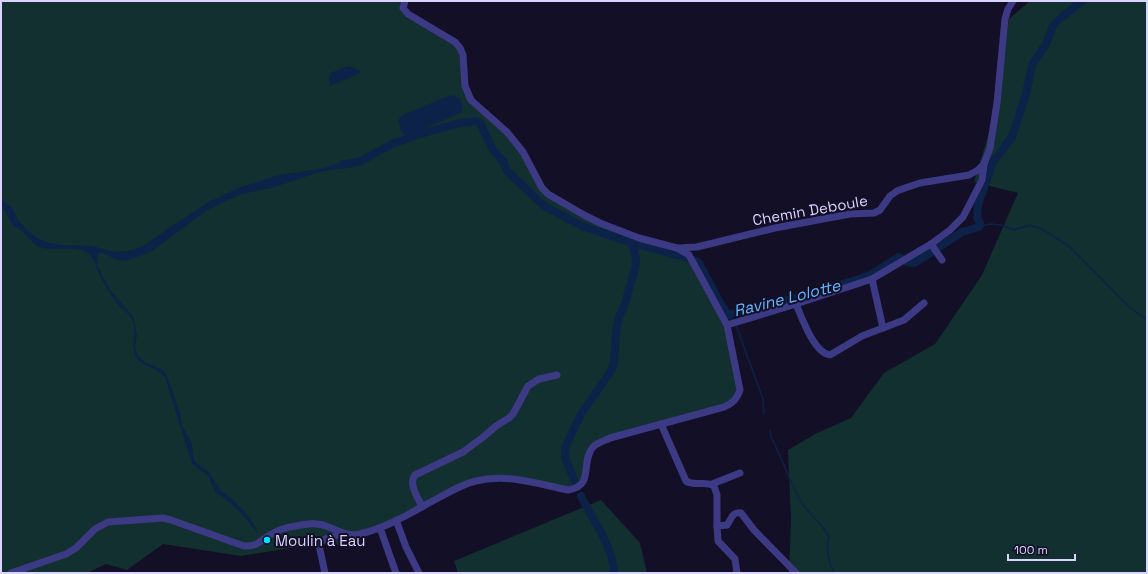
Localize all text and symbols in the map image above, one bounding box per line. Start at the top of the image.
street label: Chemin Deboule [751,190,869,229]
water label: Ravine Lolotte [731,274,843,321]
place label: Moulin à Eau [275,531,365,550]
marker: Moulin à Eau [262,535,272,545]
scale bar [1008,536,1075,562]
text: 100 m [1014,542,1048,558]

